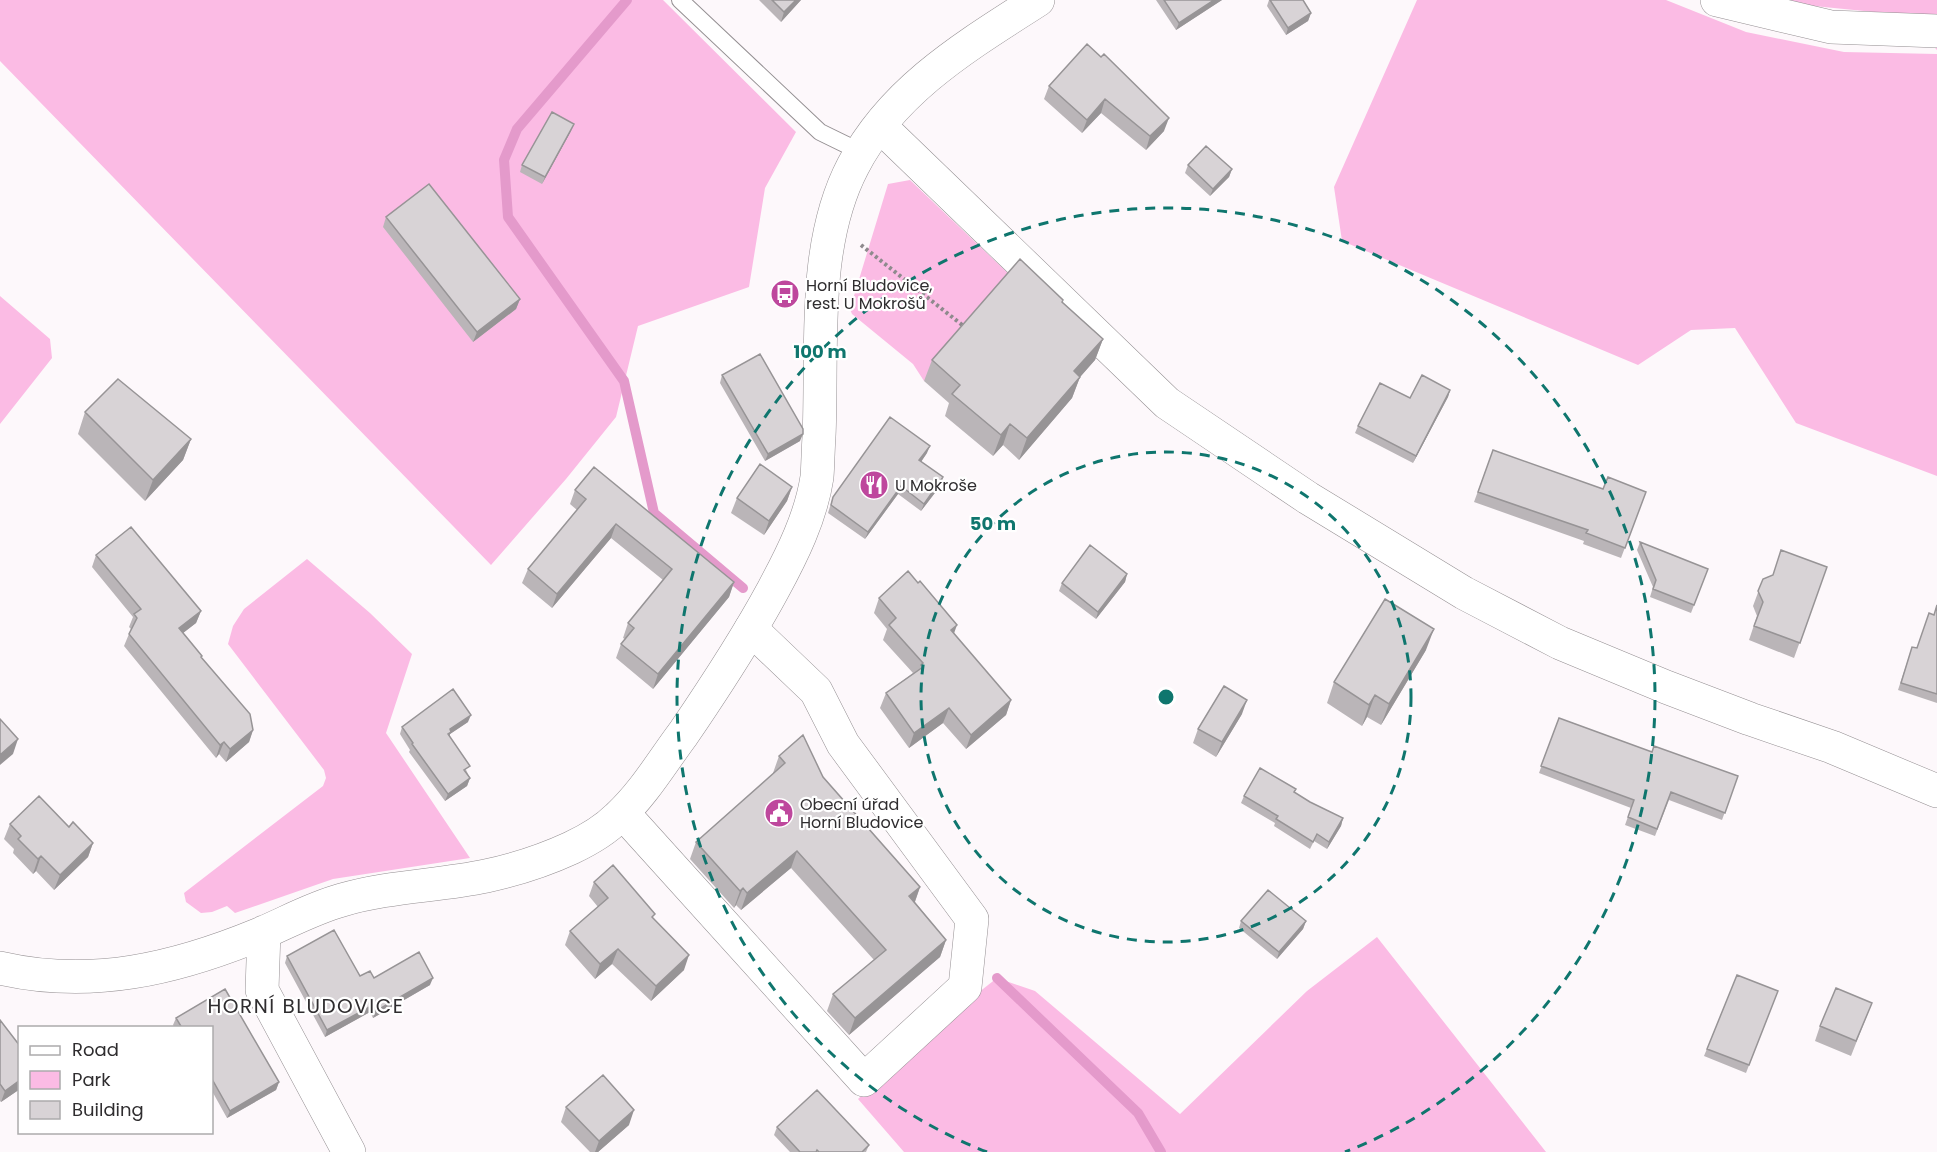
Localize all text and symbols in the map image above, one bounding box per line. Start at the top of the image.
place label: Horní Bludovice, rest. U Mokrošů [806,274,932,315]
bus stop icon: Horní Bludovice, rest. U Mokrošů [769,278,801,310]
text: 100 m [793,339,847,364]
restaurant icon: U Mokroše [858,469,890,501]
place label: U Mokroše [895,474,977,497]
text: 50 m [970,511,1016,536]
centre of rings [1156,687,1176,707]
place label: Obecní úřad Horní Bludovice [800,793,923,834]
public building icon: Obecní úřad Horní Bludovice [763,797,795,829]
district label: HORNÍ BLUDOVICE [208,992,404,1020]
legend [18,1026,213,1134]
text: Road [72,1037,119,1062]
text: Park [72,1067,111,1092]
text: Building [72,1097,144,1122]

